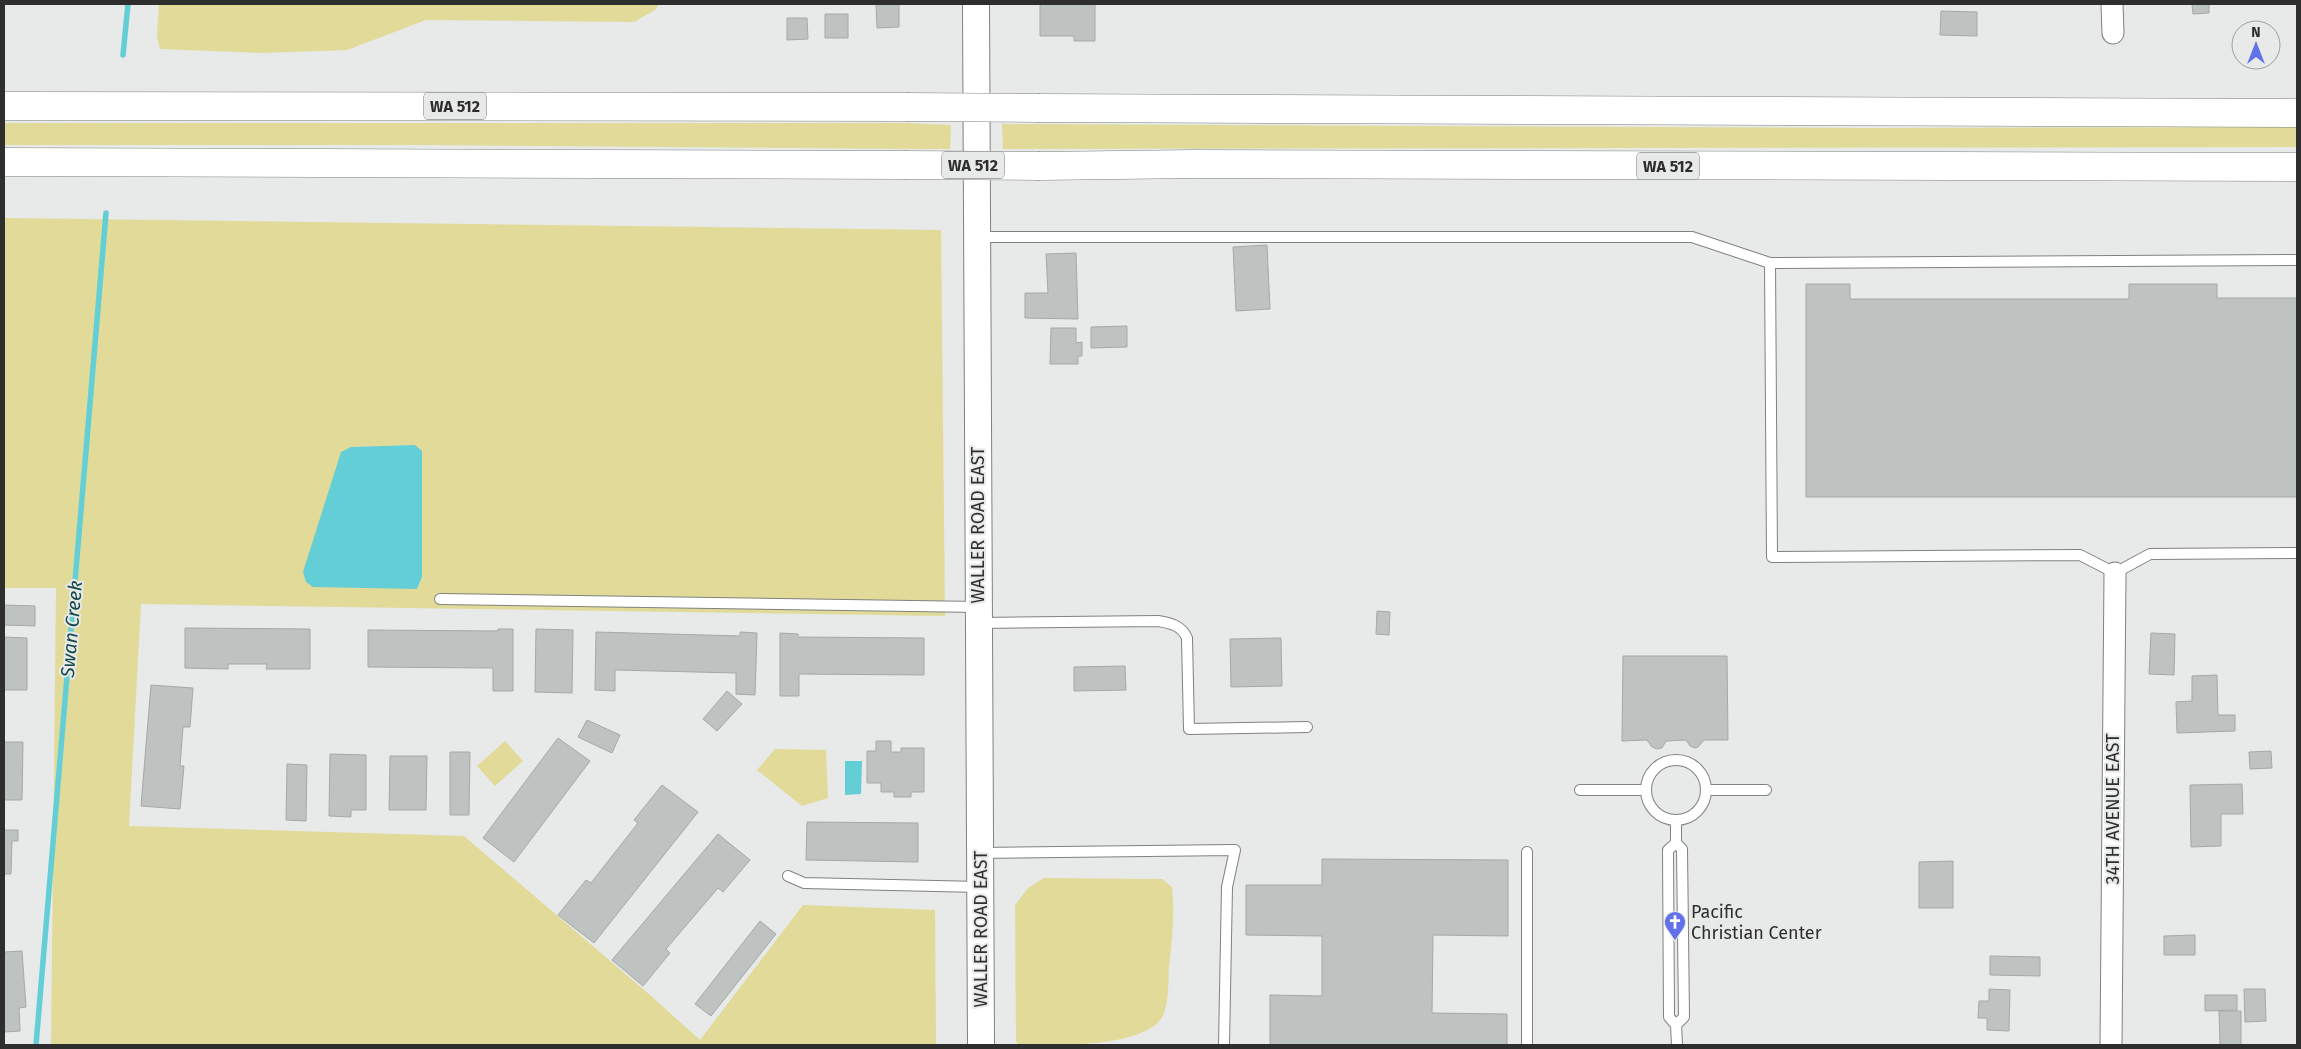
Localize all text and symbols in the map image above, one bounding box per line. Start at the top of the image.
north arrow [2231,20,2281,70]
text: N [2251,24,2261,41]
road number: WA 512 [424,92,486,120]
road number: WA 512 [942,152,1004,178]
road number: WA 512 [1637,153,1699,180]
street label: WALLER ROAD EAST [967,446,989,603]
water label: Swan Creek [56,580,87,680]
street label: 34TH AVENUE EAST [2102,733,2124,884]
street label: WALLER ROAD EAST [970,850,992,1007]
place label: Pacific Christian Center [1691,901,1822,944]
church icon: Pacific Christian Center [1663,910,1687,941]

